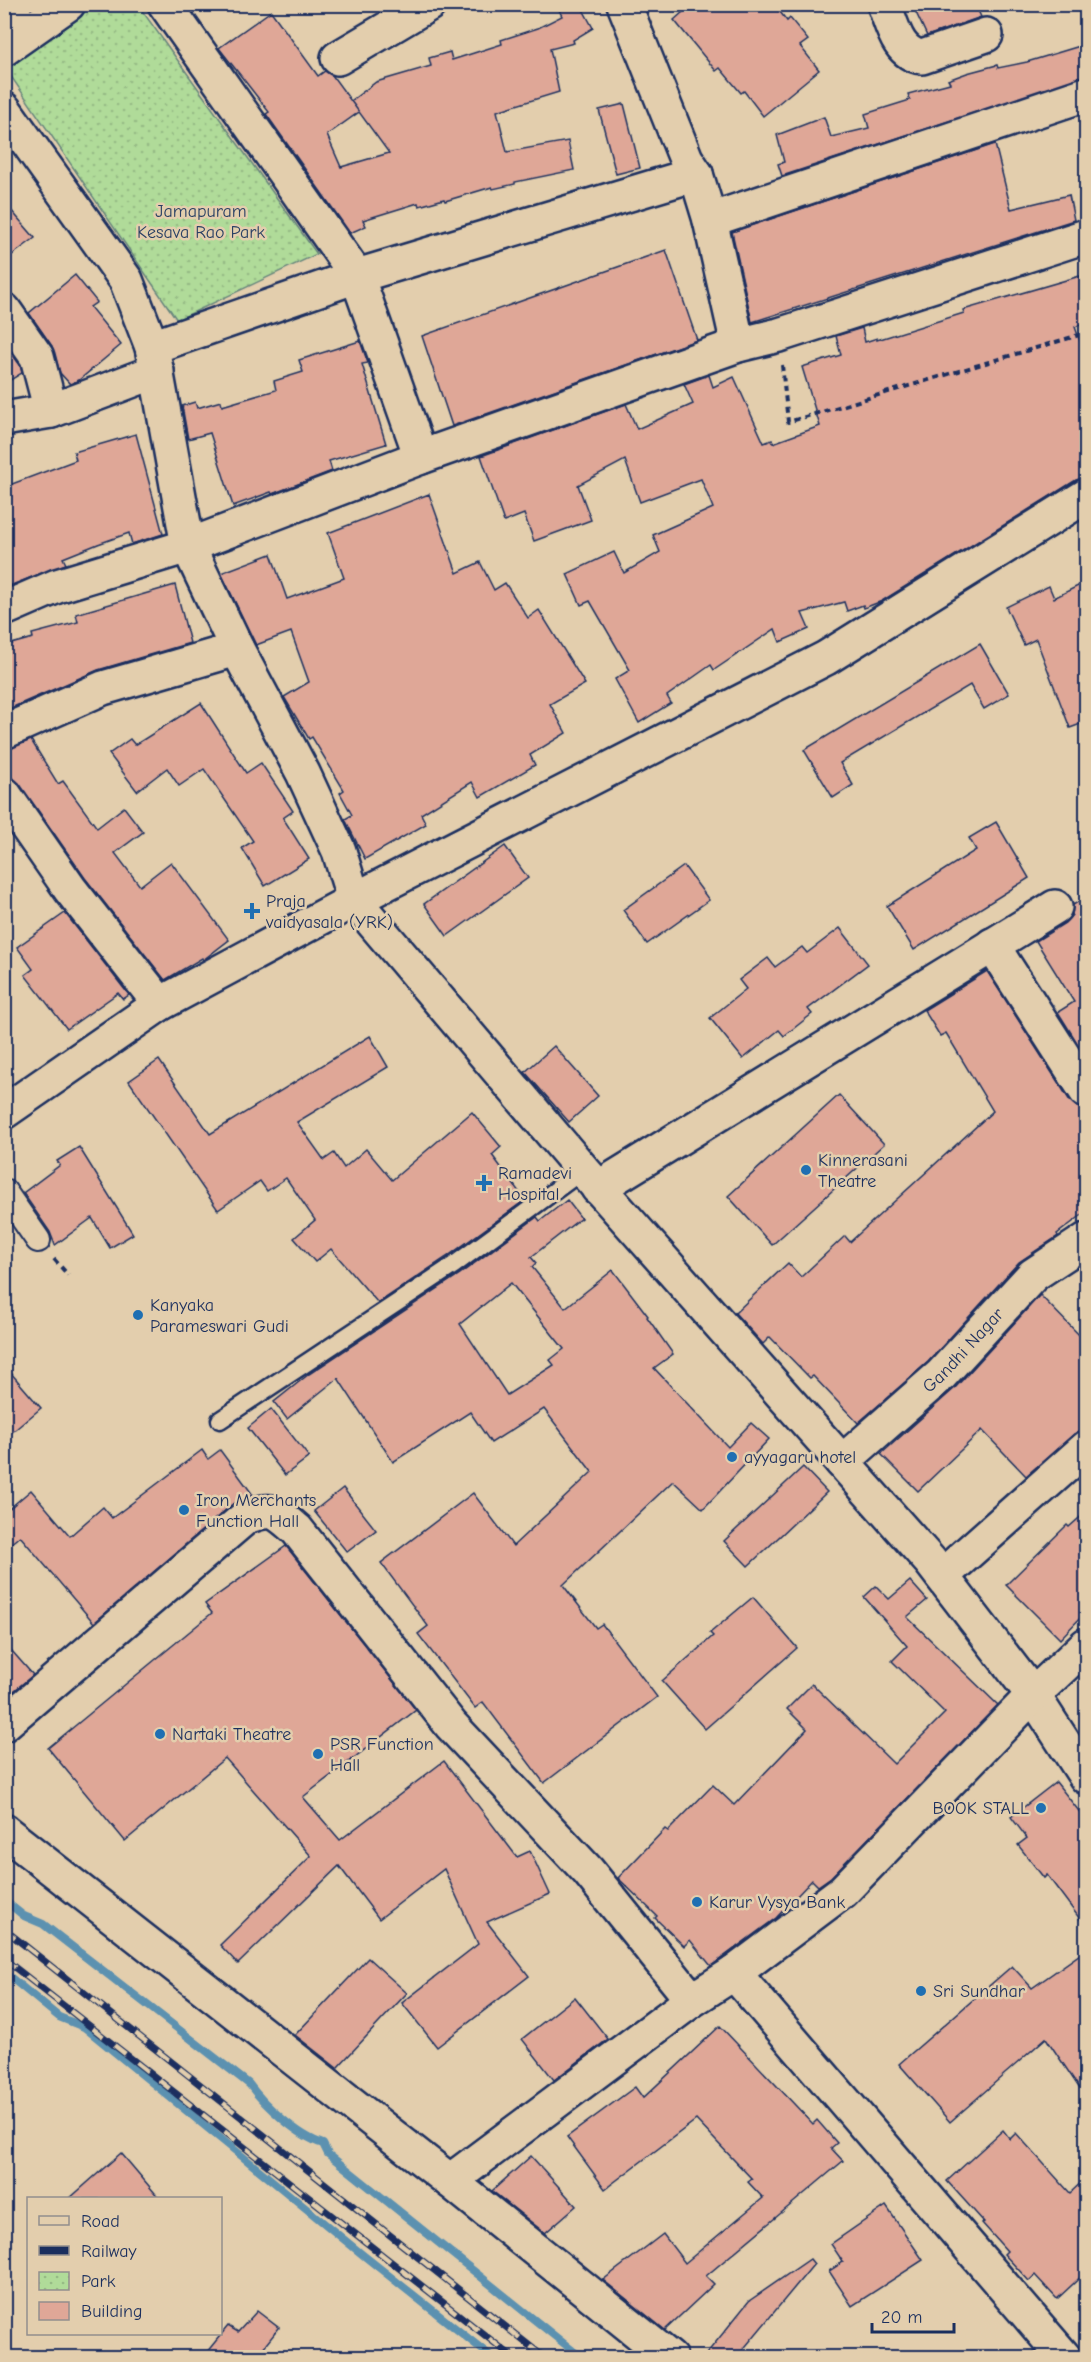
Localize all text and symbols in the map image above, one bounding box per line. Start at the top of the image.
park label: Jamapuram Kesava Rao Park [137,201,265,243]
place label: Praja vaidyasala (YRK) [265,891,393,933]
marker: Praja vaidyasala (YRK) [243,902,261,920]
place label: Kinnerasani Theatre [818,1150,908,1192]
place label: Ramadevi Hospital [498,1163,572,1205]
marker: Kinnerasani Theatre [799,1163,813,1177]
marker: Ramadevi Hospital [475,1174,493,1192]
place label: Kanyaka Parameswari Gudi [150,1295,289,1337]
street label: Gandhi Nagar [918,1303,1009,1397]
marker: Kanyaka Parameswari Gudi [131,1308,145,1322]
place label: ayyagaru hotel [744,1447,856,1468]
marker: ayyagaru hotel [725,1450,739,1464]
place label: Iron Merchants Function Hall [196,1490,316,1532]
marker: Iron Merchants Function Hall [177,1503,191,1517]
place label: Nartaki Theatre [172,1724,291,1745]
marker: Nartaki Theatre [153,1727,167,1741]
place label: PSR Function Hall [330,1734,434,1776]
marker: PSR Function Hall [311,1747,325,1761]
place label: BOOK STALL [932,1798,1029,1819]
marker: BOOK STALL [1034,1801,1048,1815]
place label: Karur Vysya Bank [709,1892,846,1913]
marker: Karur Vysya Bank [690,1895,704,1909]
place label: Sri Sundhar [933,1981,1026,2002]
marker: Sri Sundhar [914,1984,928,1998]
legend [27,2197,222,2335]
text: Road [81,2211,120,2232]
text: Railway [81,2241,138,2262]
text: Park [81,2271,116,2292]
scale bar [872,2296,954,2334]
text: Building [81,2301,143,2322]
text: 20 m [881,2307,922,2328]

